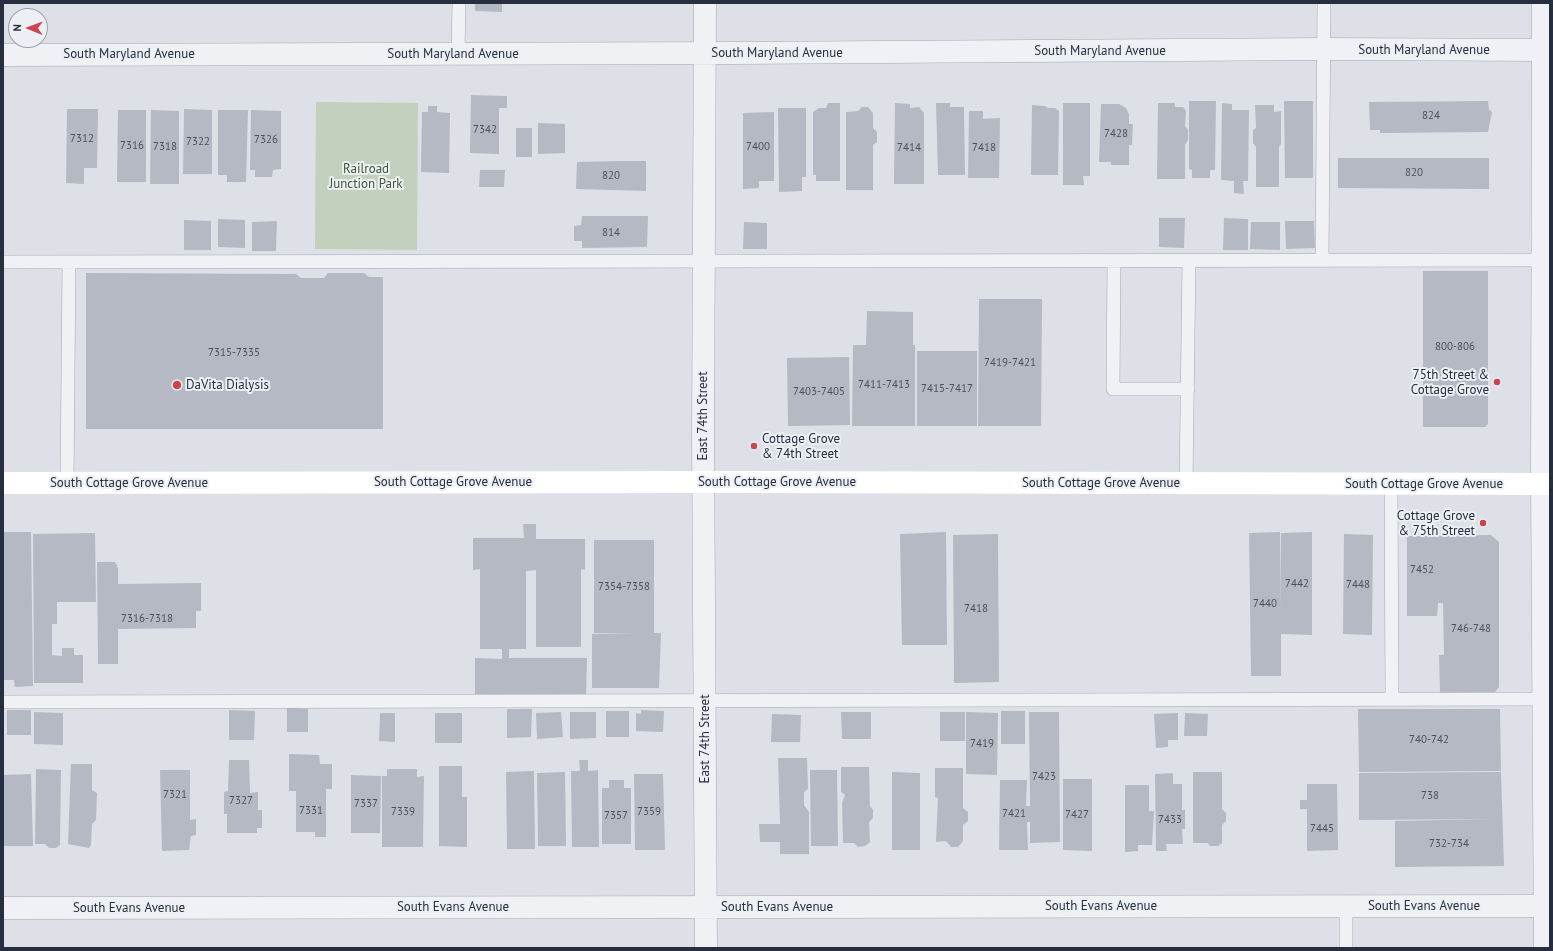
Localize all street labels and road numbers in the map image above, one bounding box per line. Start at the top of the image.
street label: South Maryland Avenue [1358,42,1490,58]
street label: South Maryland Avenue [1034,43,1166,59]
street label: South Maryland Avenue [711,45,843,61]
street label: South Maryland Avenue [63,46,195,62]
street label: South Maryland Avenue [387,46,519,62]
street label: East 74th Street [695,371,711,461]
street label: South Cottage Grove Avenue [374,474,532,490]
street label: South Cottage Grove Avenue [698,474,856,490]
street label: South Cottage Grove Avenue [50,475,208,491]
street label: South Cottage Grove Avenue [1022,475,1180,491]
street label: South Cottage Grove Avenue [1345,476,1503,492]
street label: East 74th Street [697,694,713,784]
street label: South Evans Avenue [1045,898,1157,914]
street label: South Evans Avenue [1368,898,1480,914]
street label: South Evans Avenue [397,899,509,915]
street label: South Evans Avenue [721,899,833,915]
street label: South Evans Avenue [73,900,185,916]

